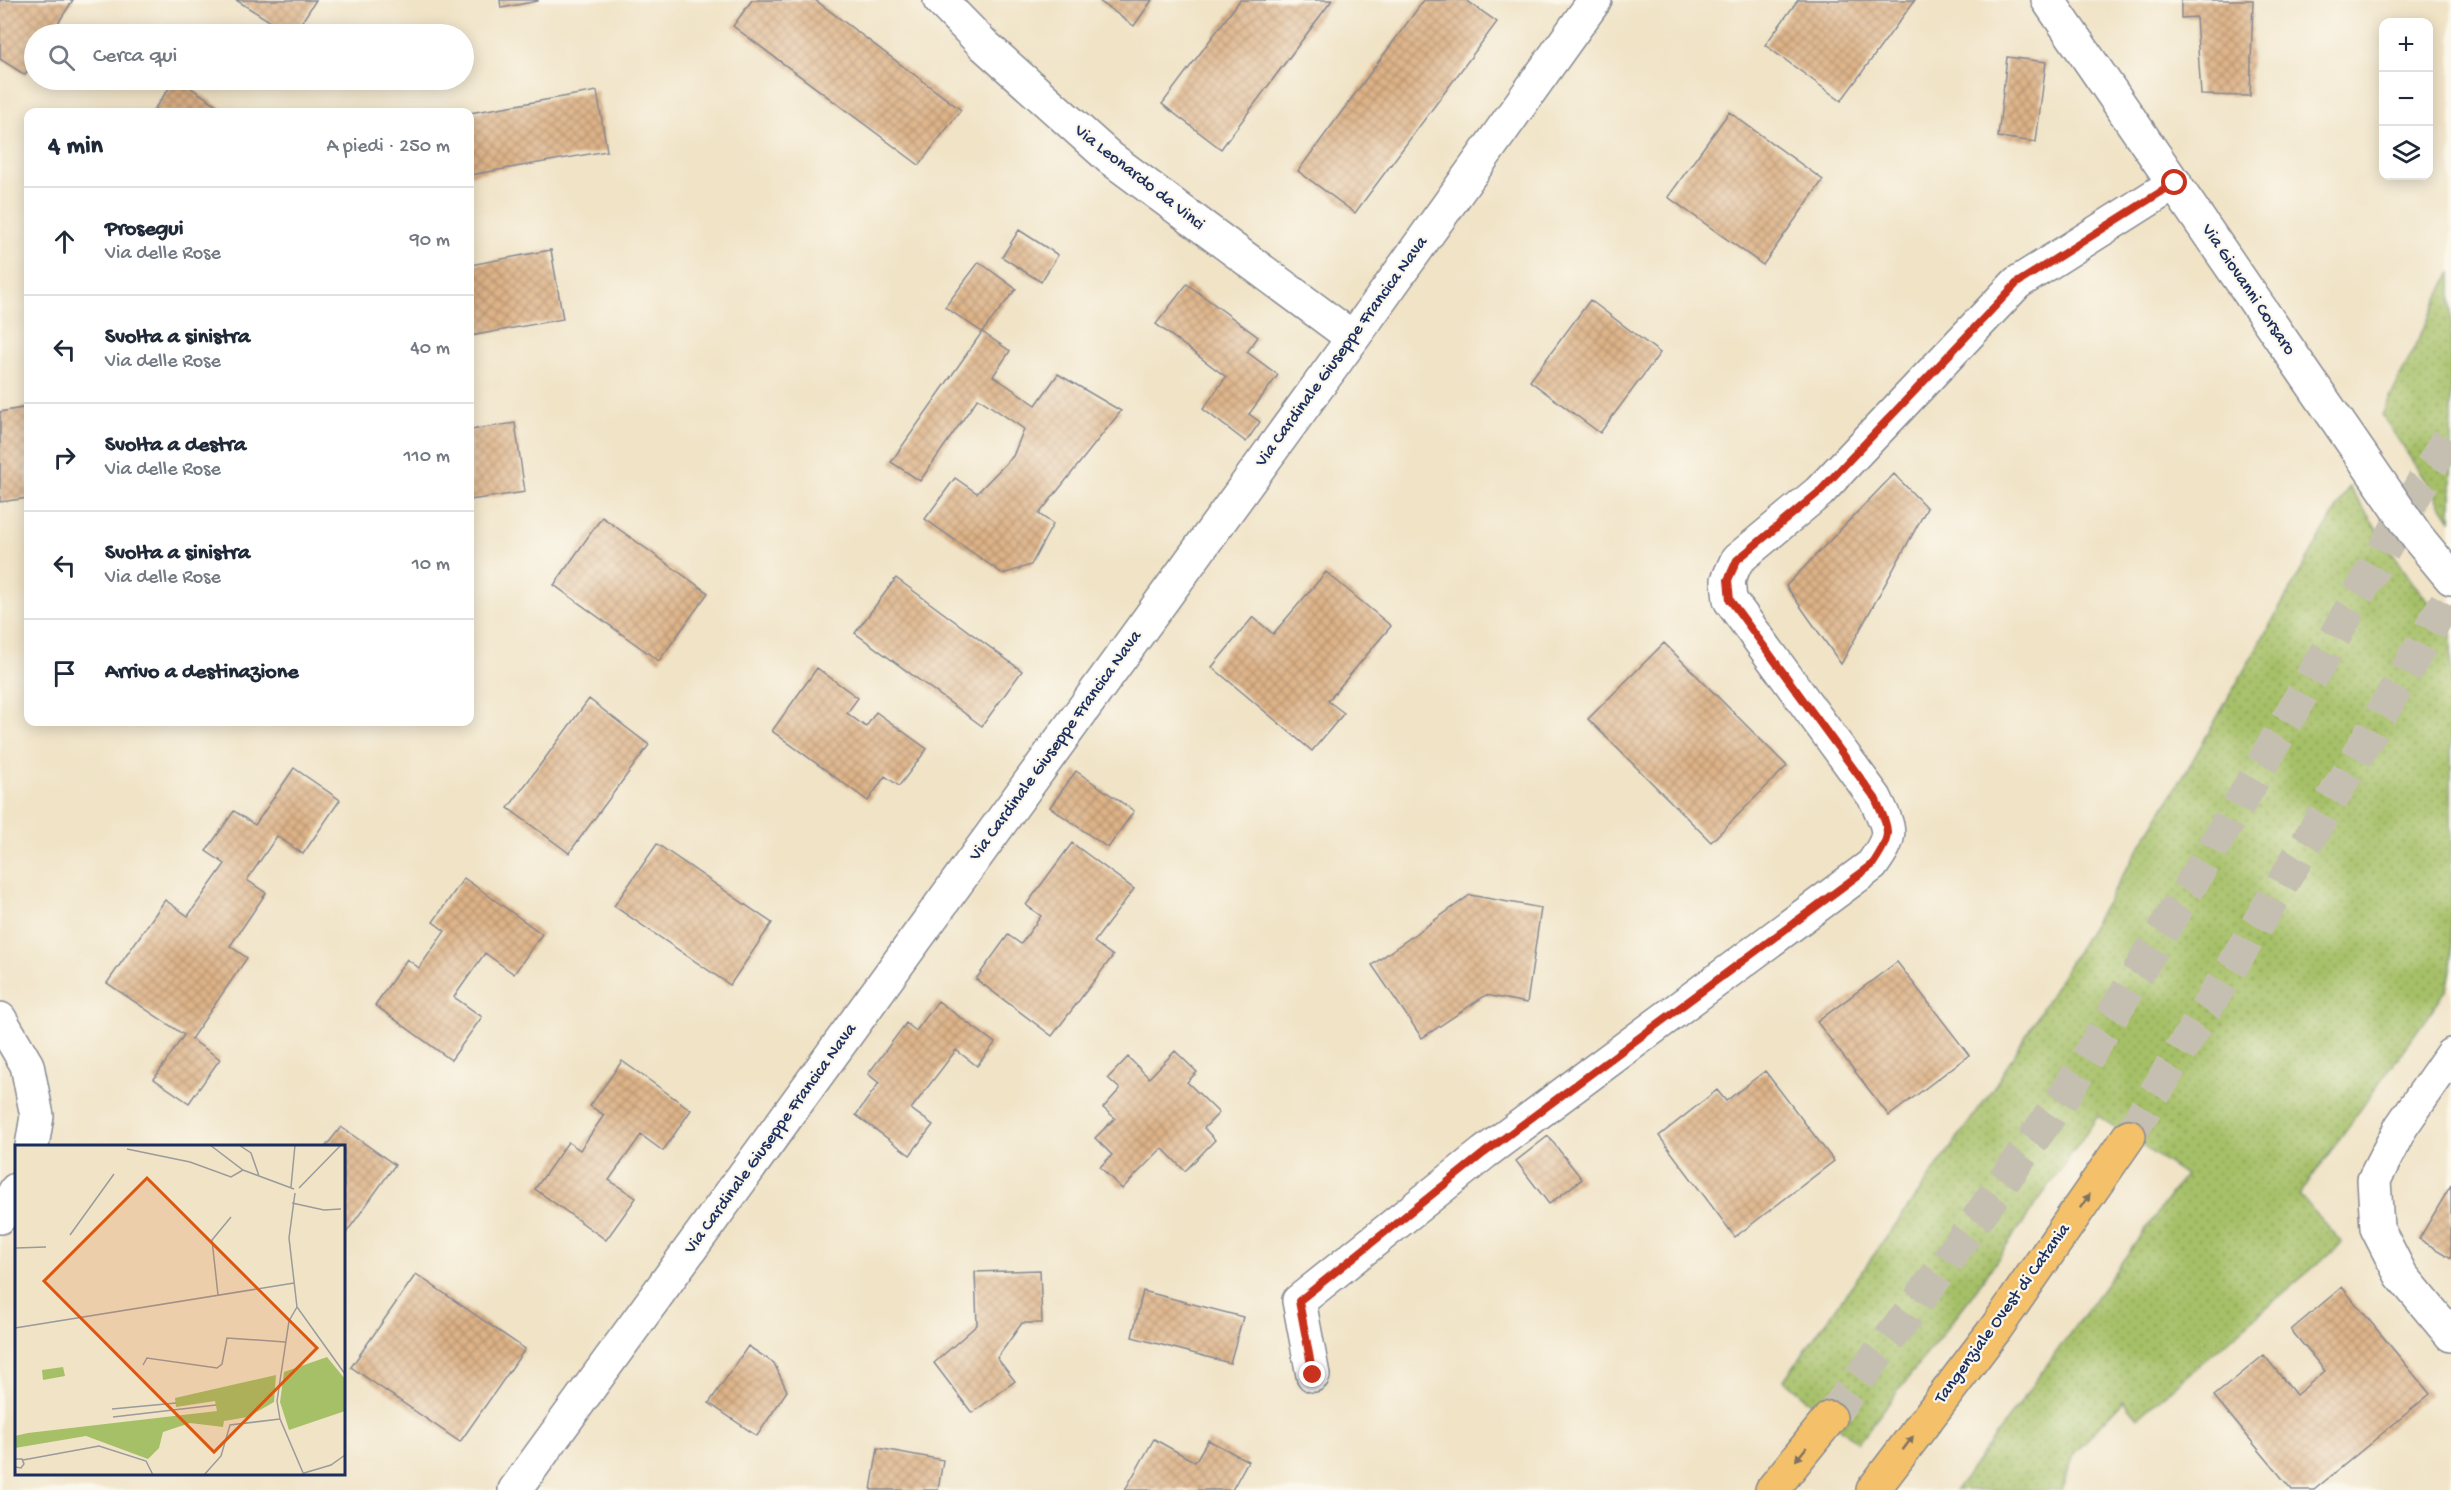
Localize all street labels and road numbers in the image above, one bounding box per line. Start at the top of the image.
street label: Via Leonardo da Vinci [1069,120,1208,236]
street label: Via Giovanni Corsaro [2196,220,2300,360]
street label: Via Cardinale Giuseppe Francica Nava [1251,232,1433,472]
street label: Via Cardinale Giuseppe Francica Nava [965,626,1147,866]
street label: Via Cardinale Giuseppe Francica Nava [680,1019,862,1259]
street label: Tangenziale Ovest di Catania [1930,1219,2076,1409]

